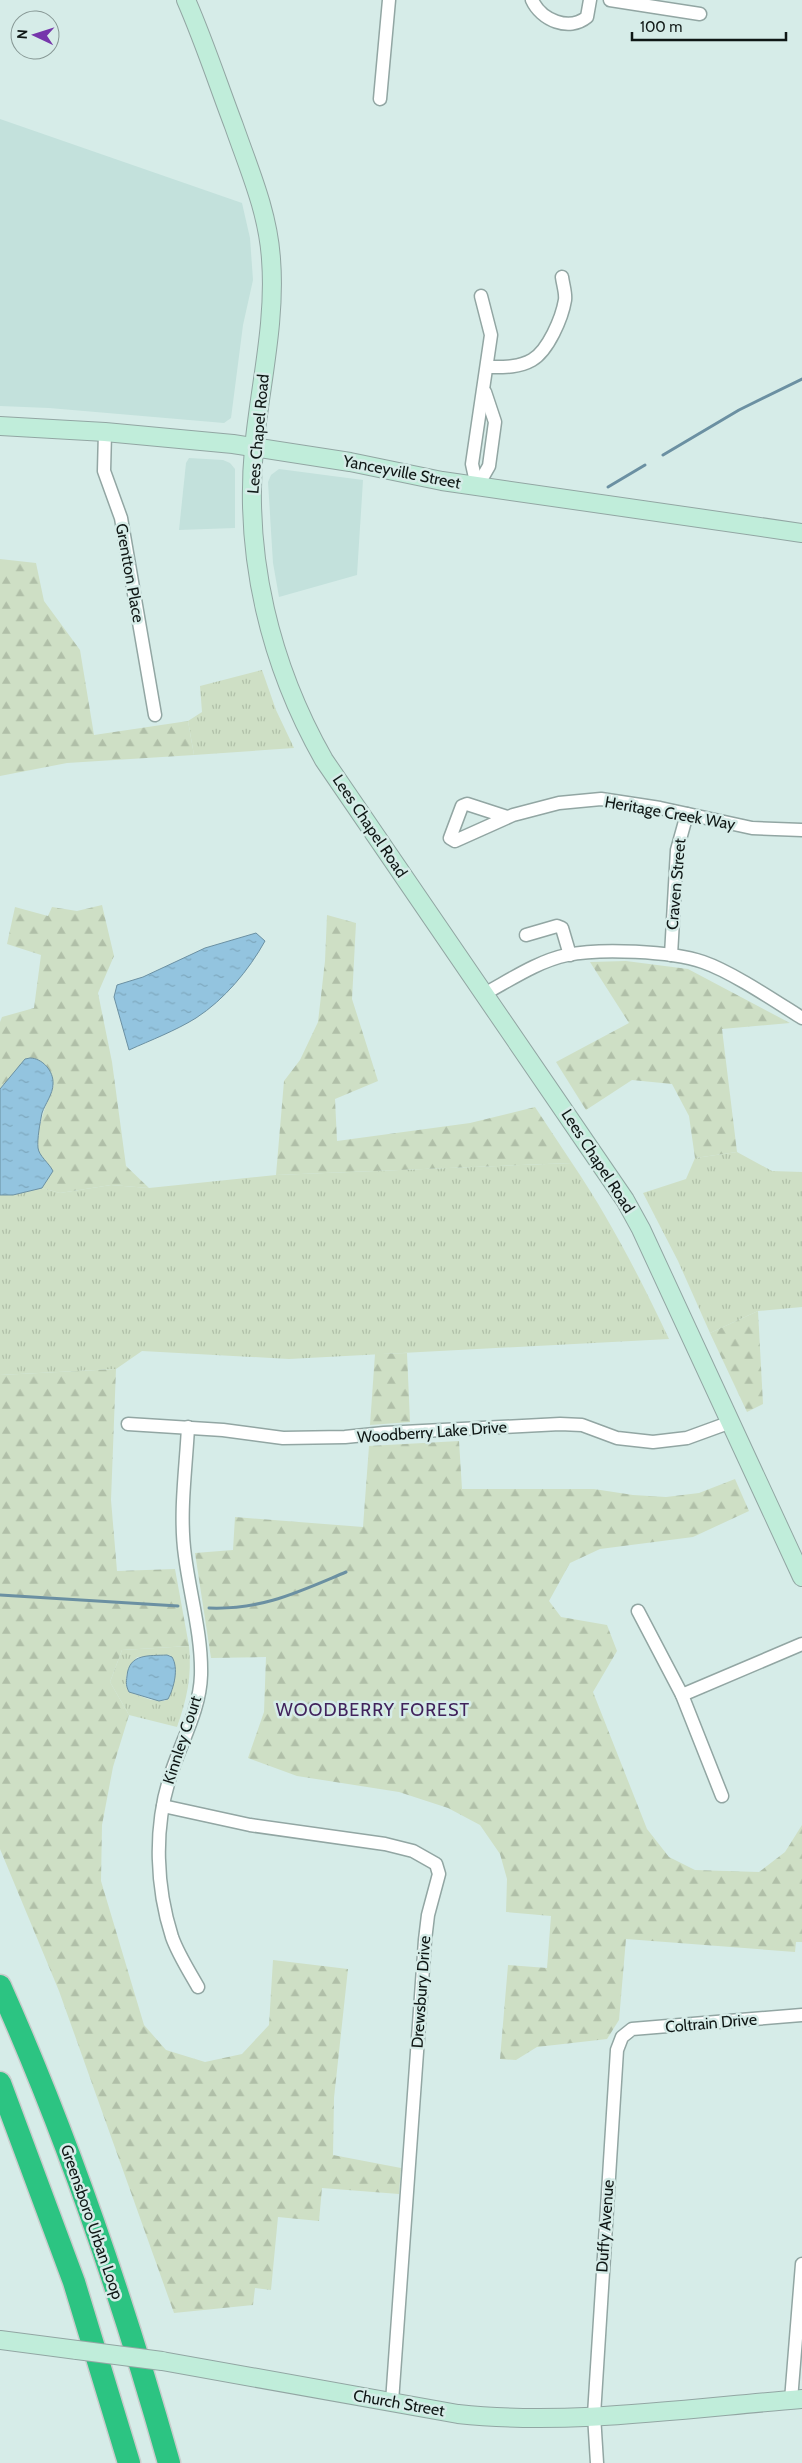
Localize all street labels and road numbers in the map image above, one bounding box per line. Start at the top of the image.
street label: Lees Chapel Road [243,373,273,495]
street label: Yanceyville Street [340,451,463,493]
street label: Grentton Place [112,522,148,624]
street label: Lees Chapel Road [329,771,411,881]
street label: Heritage Creek Way [603,792,737,834]
street label: Craven Street [663,837,690,930]
street label: Lees Chapel Road [557,1106,639,1216]
street label: Woodberry Lake Drive [356,1417,508,1447]
street label: Kinnley Court [159,1693,205,1786]
street label: Drewsbury Drive [408,1935,434,2049]
street label: Coltrain Drive [664,2010,758,2036]
street label: Greensboro Urban Loop [57,2142,127,2302]
street label: Duffy Avenue [592,2179,618,2273]
street label: Church Street [352,2386,447,2420]

